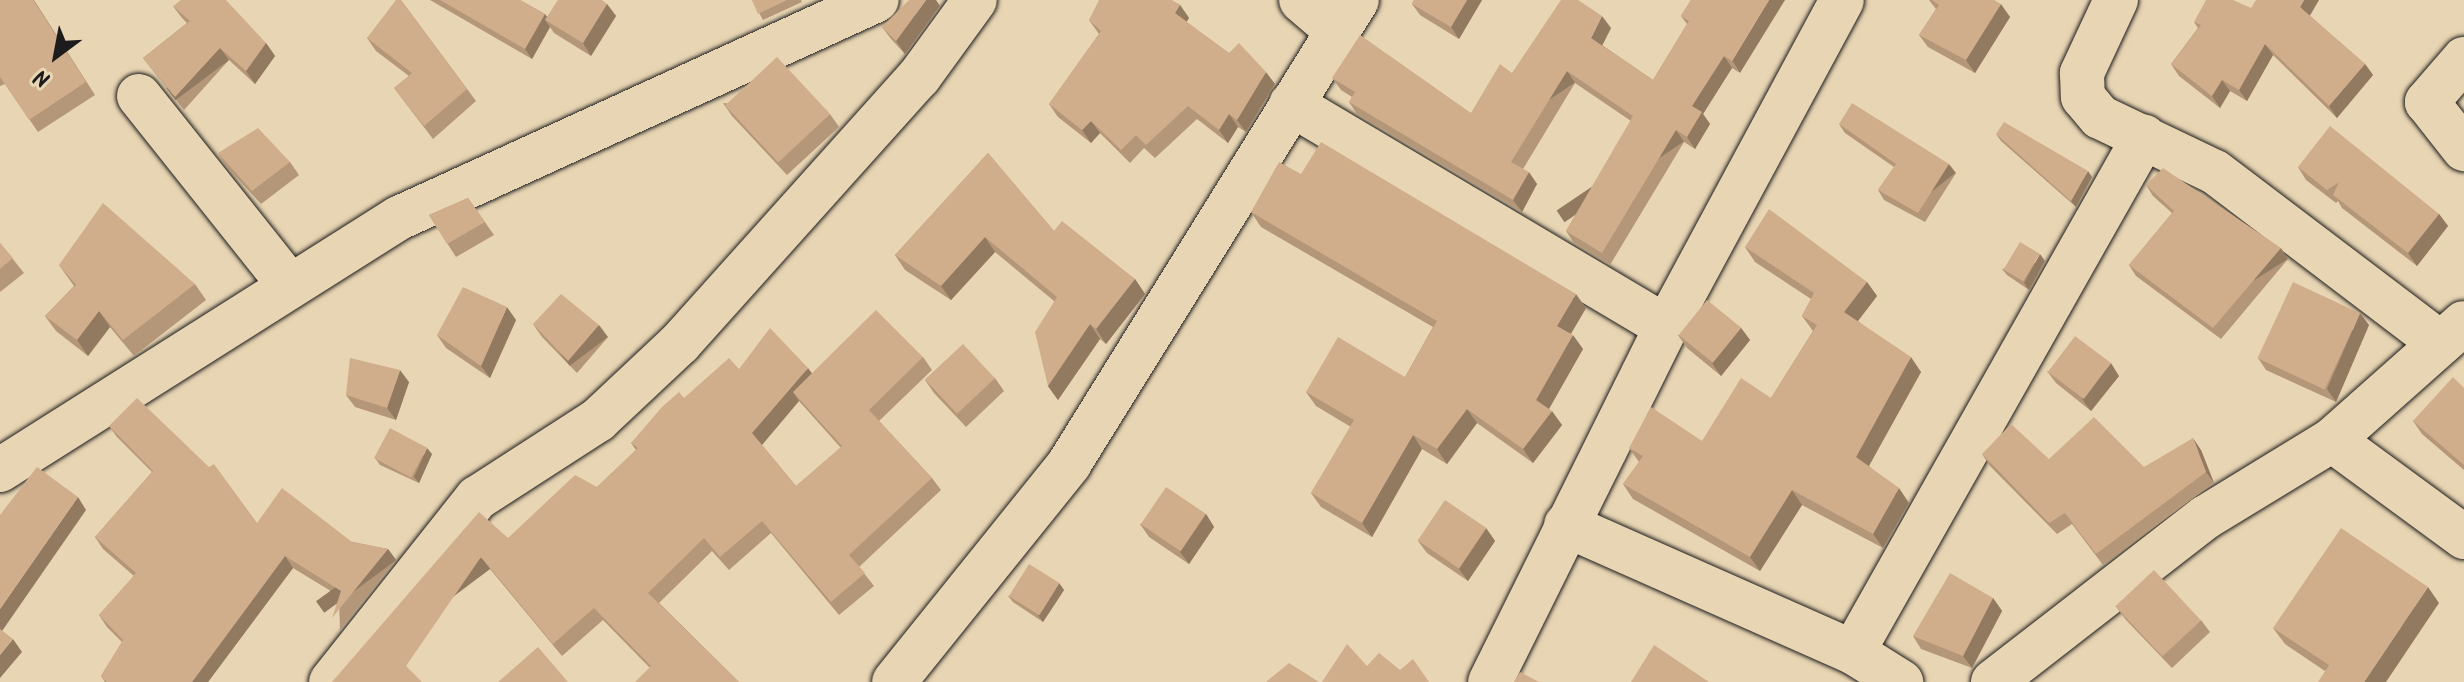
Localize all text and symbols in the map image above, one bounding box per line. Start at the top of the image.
north arrow [16,16,96,96]
text: N [28,58,58,95]

